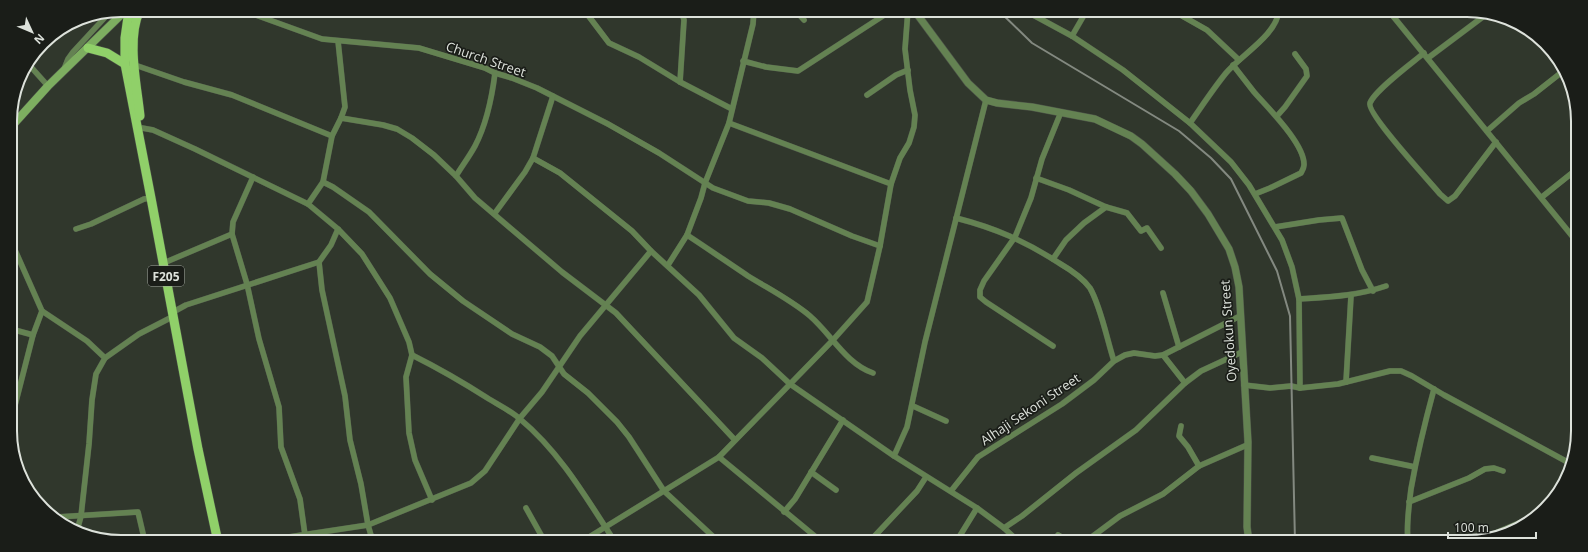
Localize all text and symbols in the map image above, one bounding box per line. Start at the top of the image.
north arrow [12,12,52,52]
text: N [31,31,48,48]
street label: Church Street [444,37,529,81]
road number: F205 [148,266,184,286]
street label: Oyedokun Street [1215,279,1241,383]
street label: Alhaji Sekoni Street [977,369,1084,449]
scale bar [1448,514,1536,540]
text: 100 m [1454,519,1489,536]

